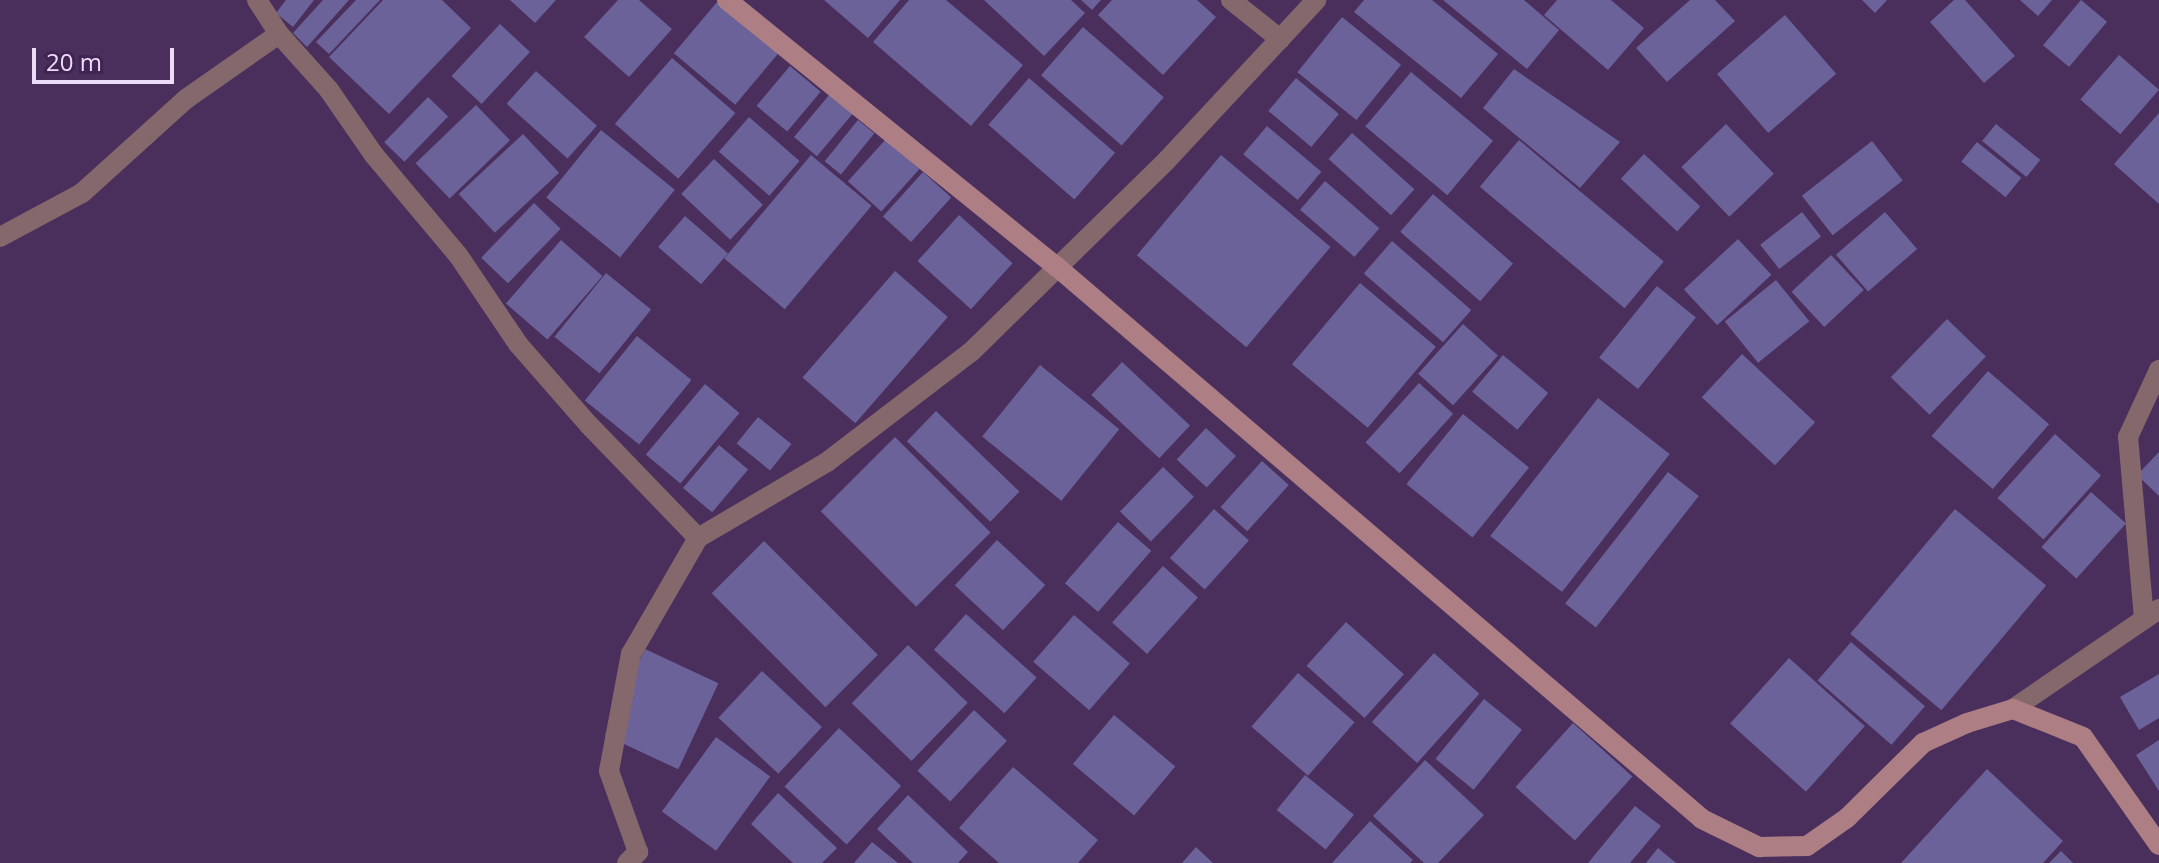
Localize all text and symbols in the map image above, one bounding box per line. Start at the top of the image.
scale bar [36,32,178,82]
text: 20 m [46,45,102,78]

